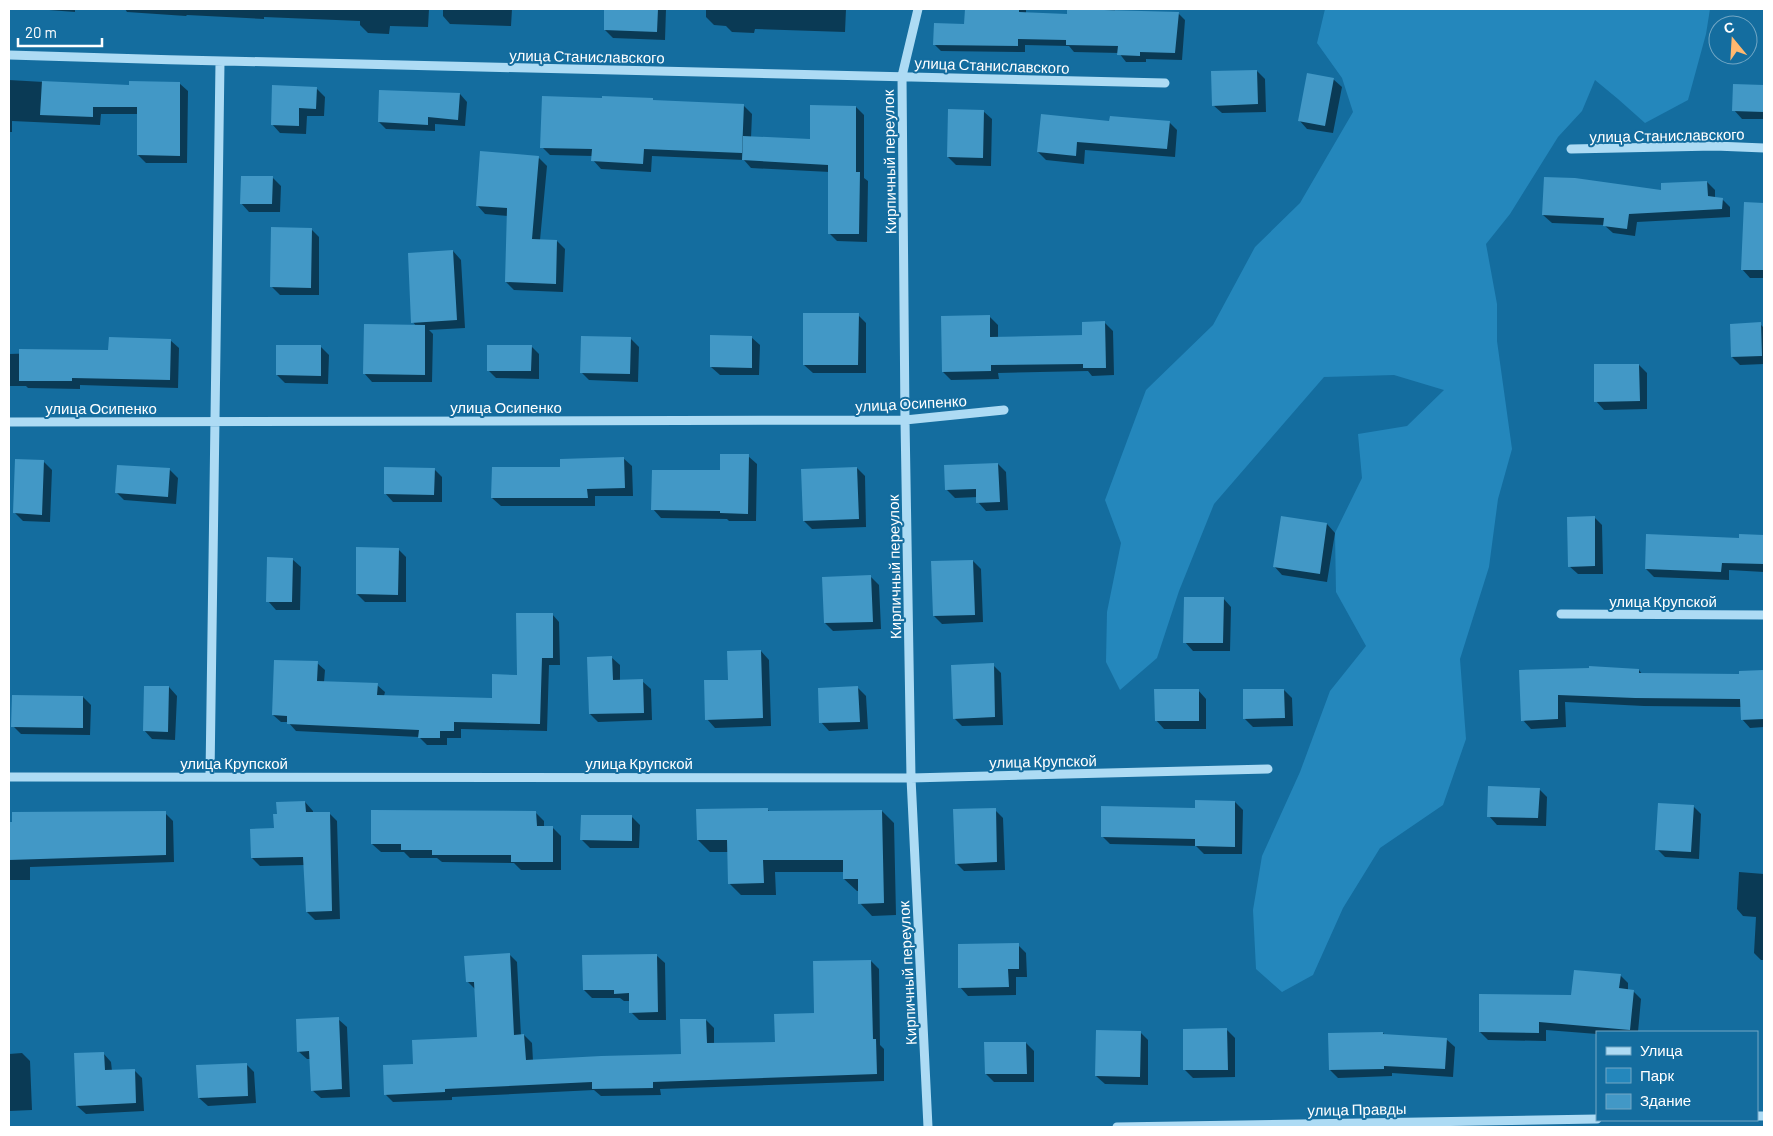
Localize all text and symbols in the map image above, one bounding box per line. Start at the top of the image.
scale bar [18,15,101,47]
north arrow [1708,15,1758,65]
text: С [1721,18,1736,37]
text: 20 m [25,23,57,41]
street label: улица Станиславского [509,46,665,66]
street label: улица Станиславского [914,53,1070,77]
street label: Кирпичный переулок [879,89,899,234]
street label: улица Станиславского [1589,125,1745,145]
street label: улица Осипенко [855,391,967,415]
street label: улица Осипенко [450,398,562,416]
street label: улица Осипенко [45,399,157,417]
street label: Кирпичный переулок [884,494,904,639]
street label: улица Крупской [1609,592,1717,610]
street label: улица Крупской [989,751,1097,771]
street label: улица Крупской [180,754,288,772]
street label: улица Крупской [585,754,693,772]
street label: Кирпичный переулок [894,900,920,1045]
legend [1596,1031,1758,1121]
text: Улица [1640,1041,1683,1059]
text: Парк [1640,1066,1674,1084]
text: Здание [1640,1091,1691,1109]
street label: улица Правды [1307,1099,1407,1119]

